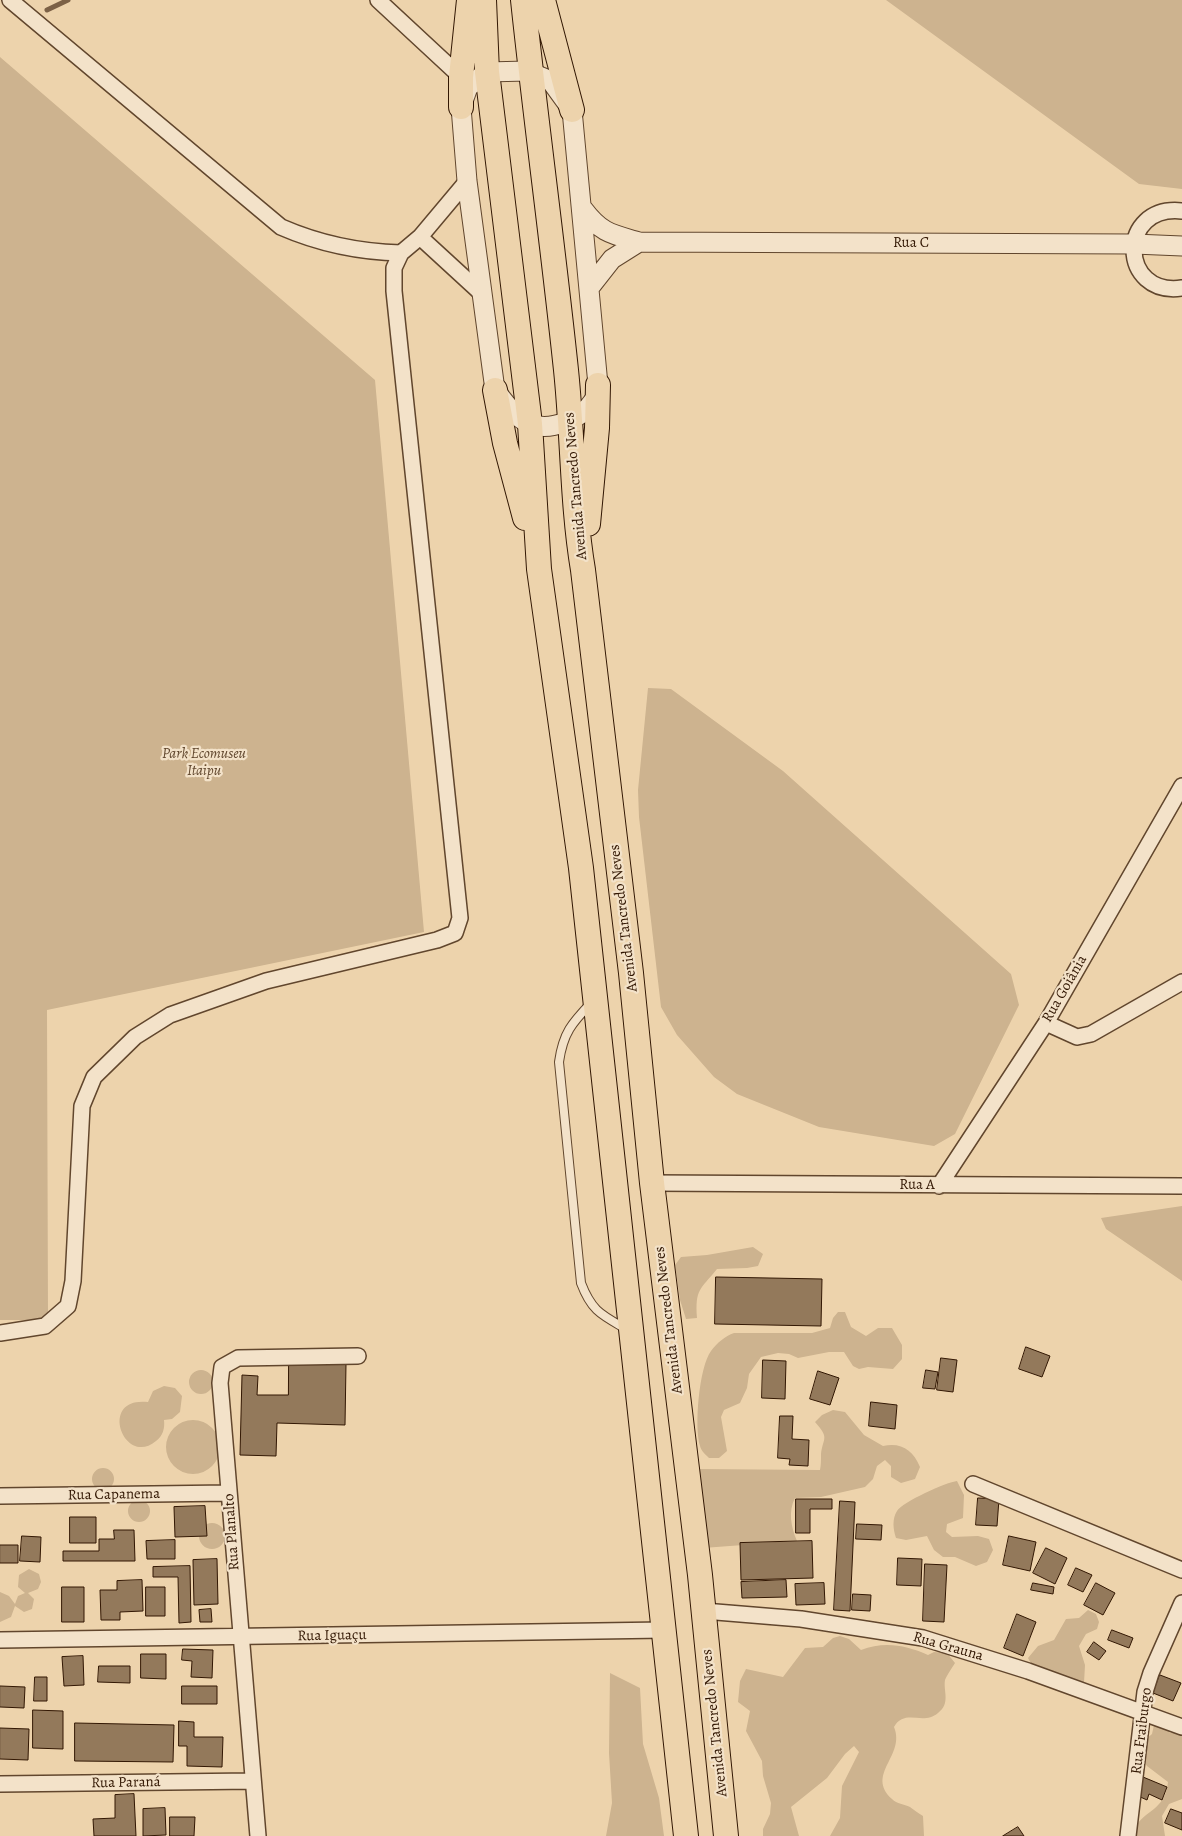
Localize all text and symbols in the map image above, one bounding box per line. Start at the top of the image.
street label: Rua C [893,234,929,252]
street label: Avenida Tancredo Neves [561,411,591,561]
park label: Park Ecomuseu Itaipu [162,745,246,780]
street label: Avenida Tancredo Neves [606,843,642,993]
street label: Rua Goiânia [1039,952,1091,1026]
street label: Rua A [899,1176,935,1194]
street label: Avenida Tancredo Neves [651,1245,687,1395]
street label: Rua Capanema [68,1485,160,1505]
street label: Rua Planalto [220,1493,244,1571]
street label: Rua Iguaçu [297,1626,367,1646]
street label: Rua Grauna [911,1628,985,1666]
street label: Avenida Tancredo Neves [698,1648,732,1798]
street label: Rua Fraiburgo [1128,1687,1156,1775]
street label: Rua Paraná [91,1773,161,1793]

